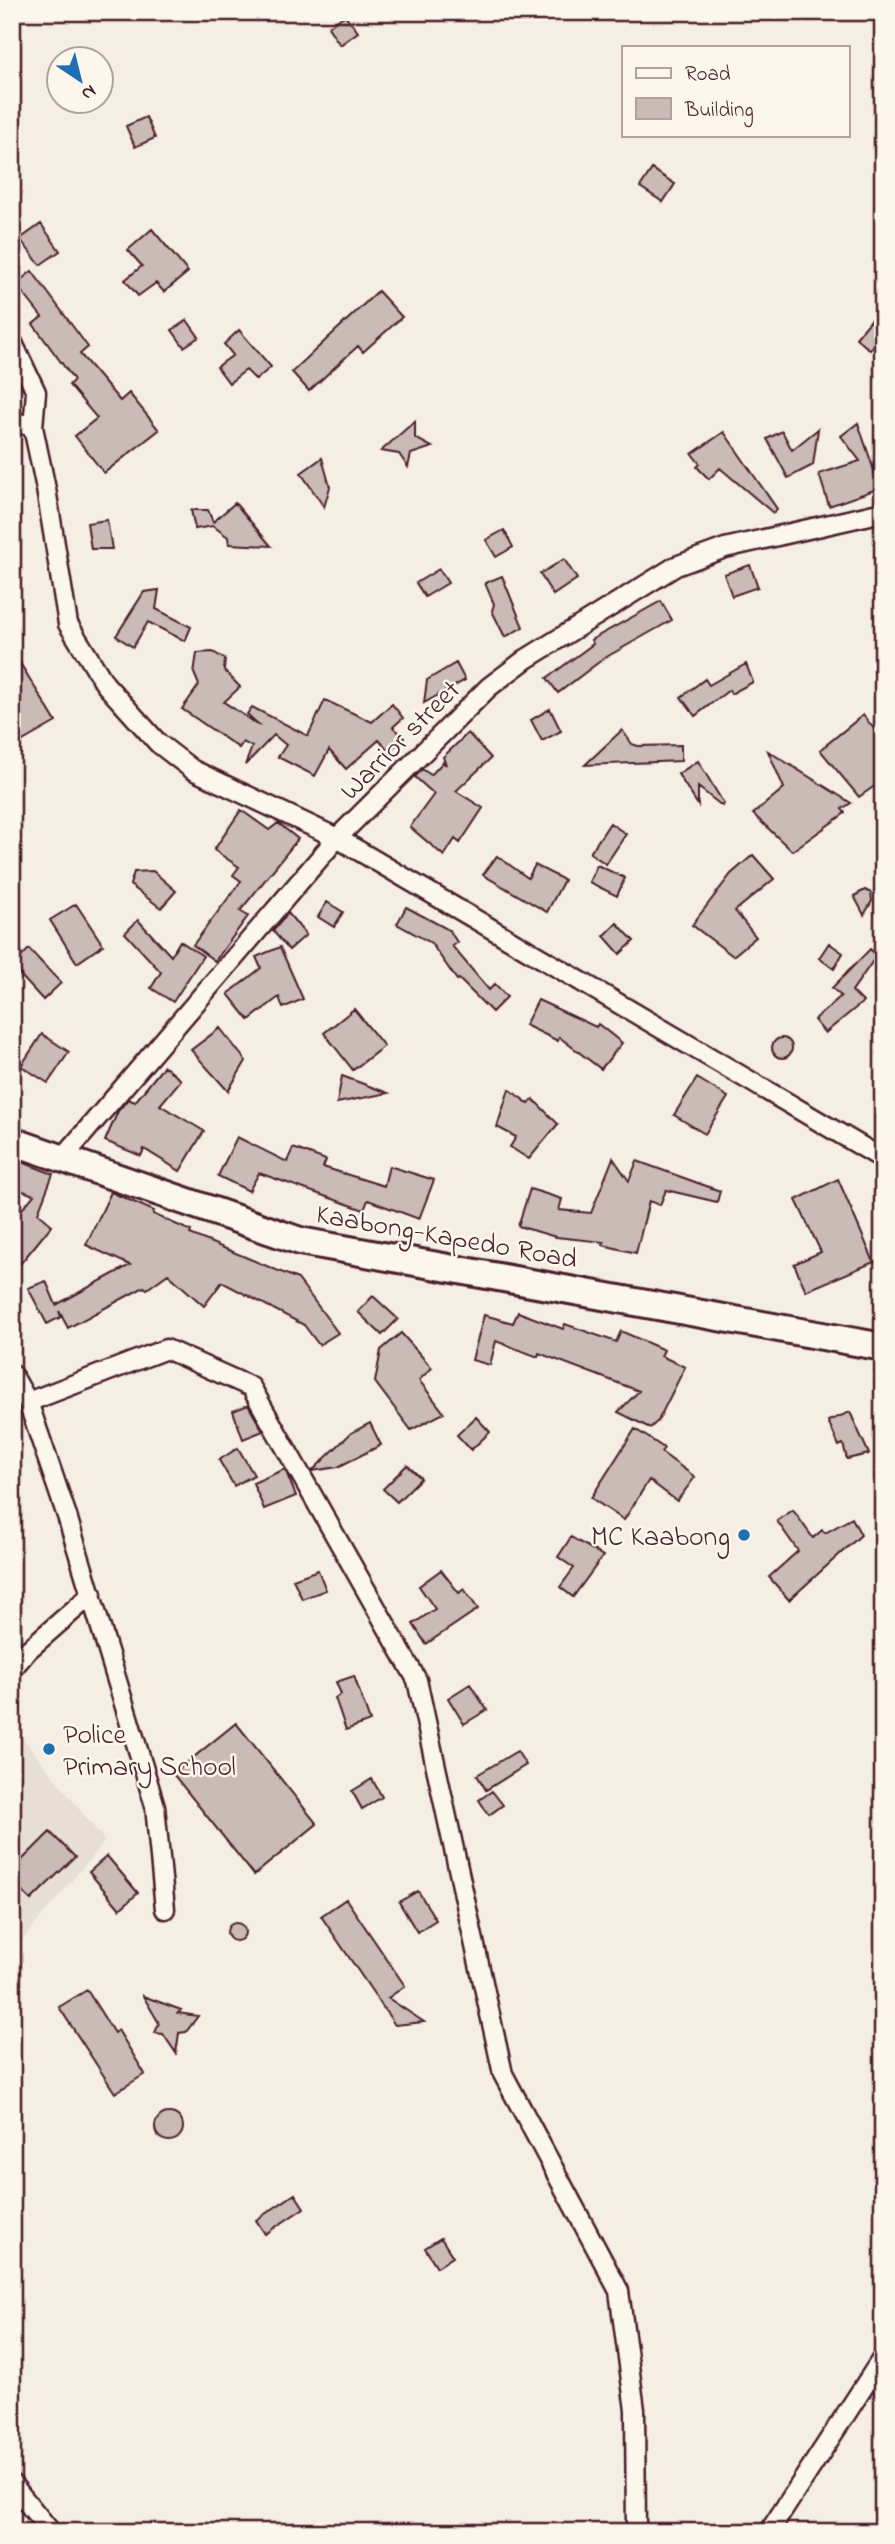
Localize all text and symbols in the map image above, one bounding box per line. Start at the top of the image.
north arrow [46,46,116,116]
legend [622,46,850,136]
text: Road [685,60,731,90]
text: N [75,77,101,107]
text: Building [684,96,754,128]
street label: Warrior street [332,672,471,811]
street label: Kaabong-Kapedo Road [312,1195,581,1282]
place label: MC Kaabong [591,1518,730,1559]
marker: MC Kaabong [736,1527,752,1543]
place label: Police Primary School [63,1716,236,1789]
marker: Police Primary School [41,1741,57,1757]

